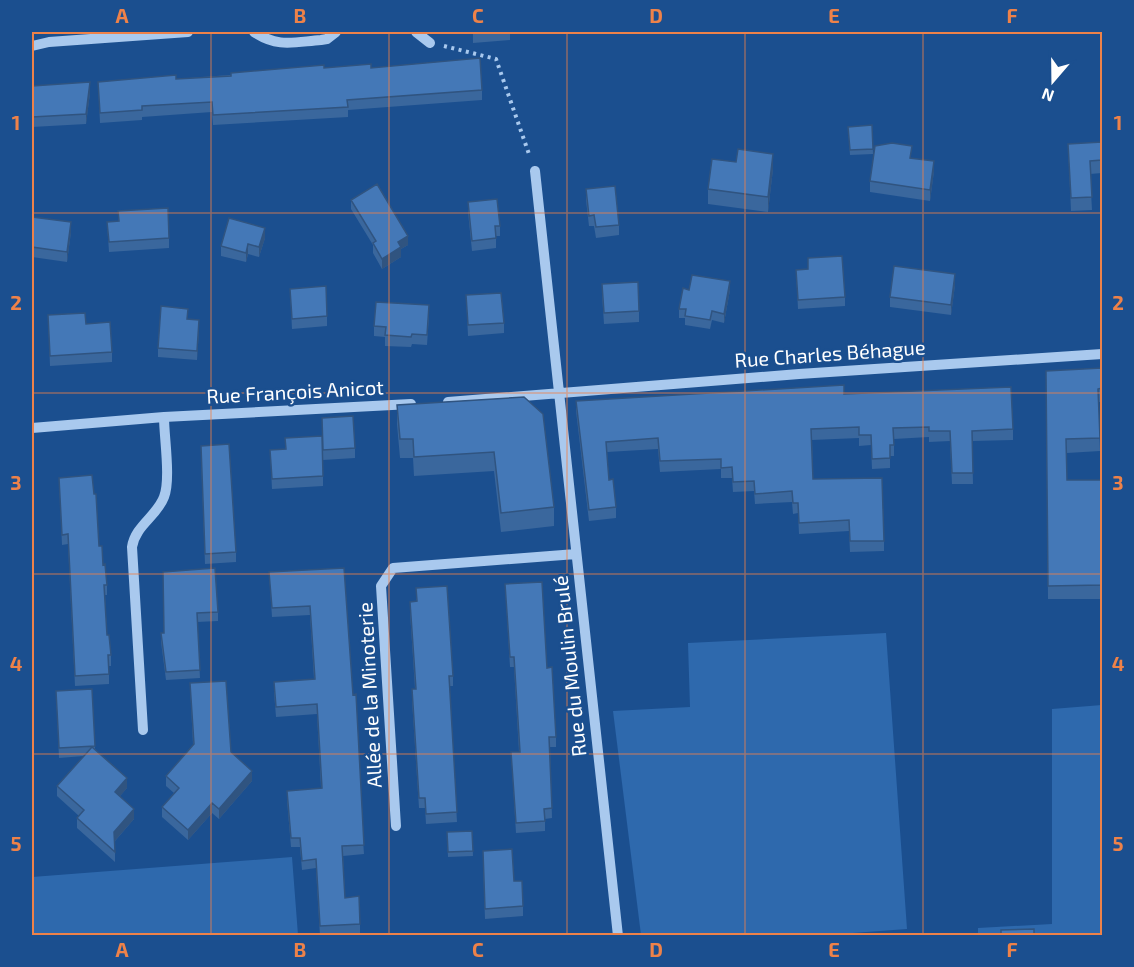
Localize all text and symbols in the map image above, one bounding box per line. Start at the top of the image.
text: A [115,3,129,27]
text: B [294,3,306,27]
text: C [472,3,484,27]
text: D [649,3,663,27]
text: E [828,3,840,27]
text: F [1006,3,1018,27]
north arrow [1023,51,1083,111]
text: N [1039,85,1056,106]
text: 1 [12,110,20,134]
text: 1 [1114,110,1122,134]
text: 2 [10,290,22,314]
text: 2 [1112,290,1124,314]
street label: Rue Charles Béhague [734,334,926,372]
street label: Rue François Anicot [206,374,385,409]
text: 3 [10,470,22,494]
text: 3 [1112,470,1124,494]
street label: Rue du Moulin Brulé [548,574,590,758]
street label: Allée de la Minoterie [352,602,386,788]
text: 4 [10,651,23,675]
text: 4 [1112,651,1125,675]
text: 5 [10,831,22,855]
text: 5 [1112,831,1124,855]
text: A [115,937,129,961]
text: B [294,937,306,961]
text: C [472,937,484,961]
text: D [649,937,663,961]
text: E [828,937,840,961]
text: F [1006,937,1018,961]

